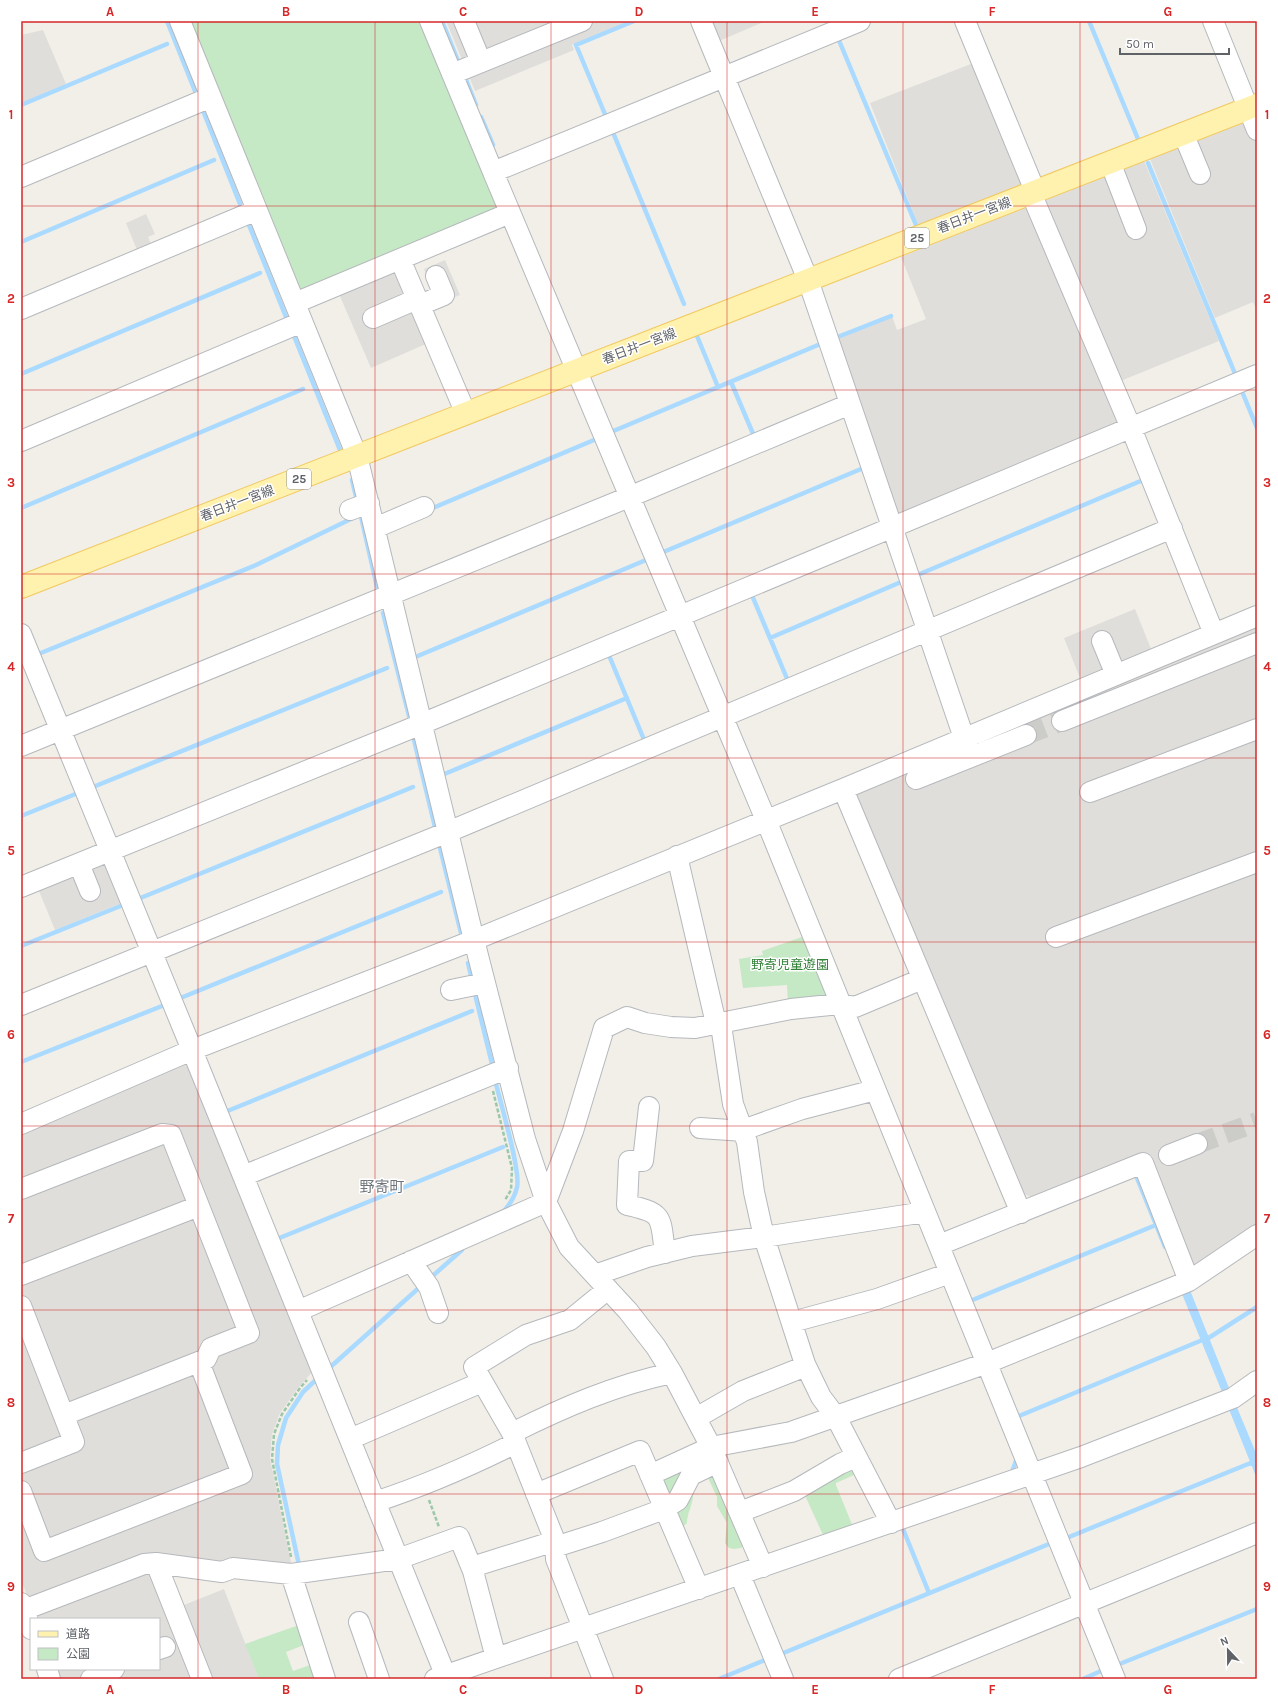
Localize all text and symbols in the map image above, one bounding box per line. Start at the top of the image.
text: A [106,4,114,19]
text: B [282,4,290,19]
text: C [459,4,467,19]
text: D [635,4,644,19]
text: E [811,4,819,19]
text: F [988,4,996,19]
text: G [1164,4,1172,19]
scale bar [1120,30,1229,56]
text: 50 m [1126,37,1154,51]
text: 1 [9,107,13,122]
text: 1 [1265,107,1269,122]
street label: 春日井一宮線 [935,194,1013,236]
road number: 25 [905,228,929,248]
text: 2 [7,291,15,306]
text: 2 [1263,291,1271,306]
street label: 春日井一宮線 [600,325,678,367]
road number: 25 [287,469,311,489]
text: 3 [7,475,15,490]
text: 3 [1263,475,1271,490]
street label: 春日井一宮線 [198,482,276,524]
text: 4 [7,659,15,674]
text: 4 [1263,659,1271,674]
text: 5 [7,843,15,858]
text: 5 [1263,843,1271,858]
park label: 野寄児童遊園 [751,957,829,972]
text: 6 [7,1027,15,1042]
text: 6 [1263,1027,1271,1042]
district label: 野寄町 [359,1178,405,1196]
text: 7 [8,1211,15,1226]
text: 7 [1264,1211,1271,1226]
text: 8 [7,1395,15,1410]
text: 8 [1263,1395,1271,1410]
text: 9 [7,1579,15,1594]
text: 9 [1263,1579,1271,1594]
legend [30,1618,160,1670]
text: 道路 [66,1627,90,1641]
north arrow [1208,1630,1248,1670]
text: N [1218,1634,1231,1649]
text: 公園 [66,1647,90,1661]
text: A [106,1682,114,1697]
text: B [282,1682,290,1697]
text: C [459,1682,467,1697]
text: D [635,1682,644,1697]
text: E [811,1682,819,1697]
text: F [988,1682,996,1697]
text: G [1164,1682,1172,1697]

